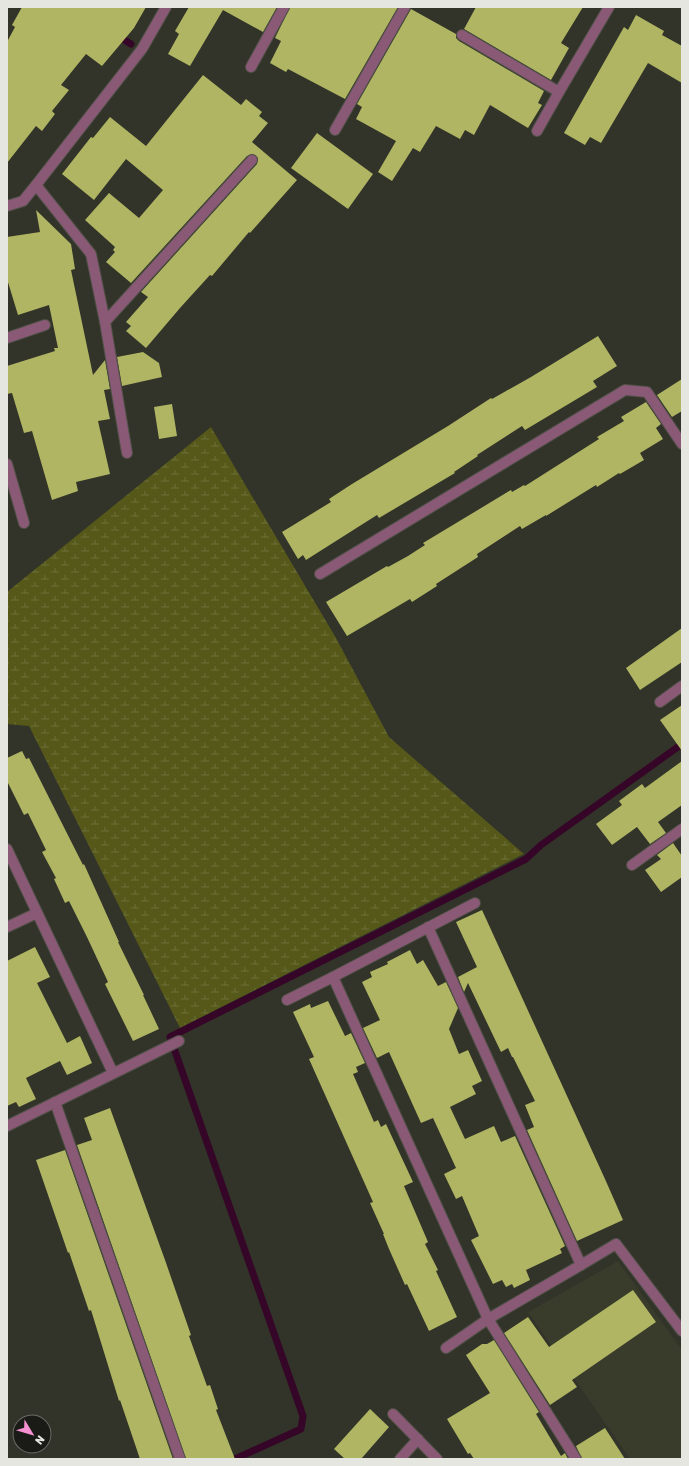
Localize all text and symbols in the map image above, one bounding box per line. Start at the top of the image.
north arrow [12,1414,52,1454]
text: N [32,1433,47,1447]

